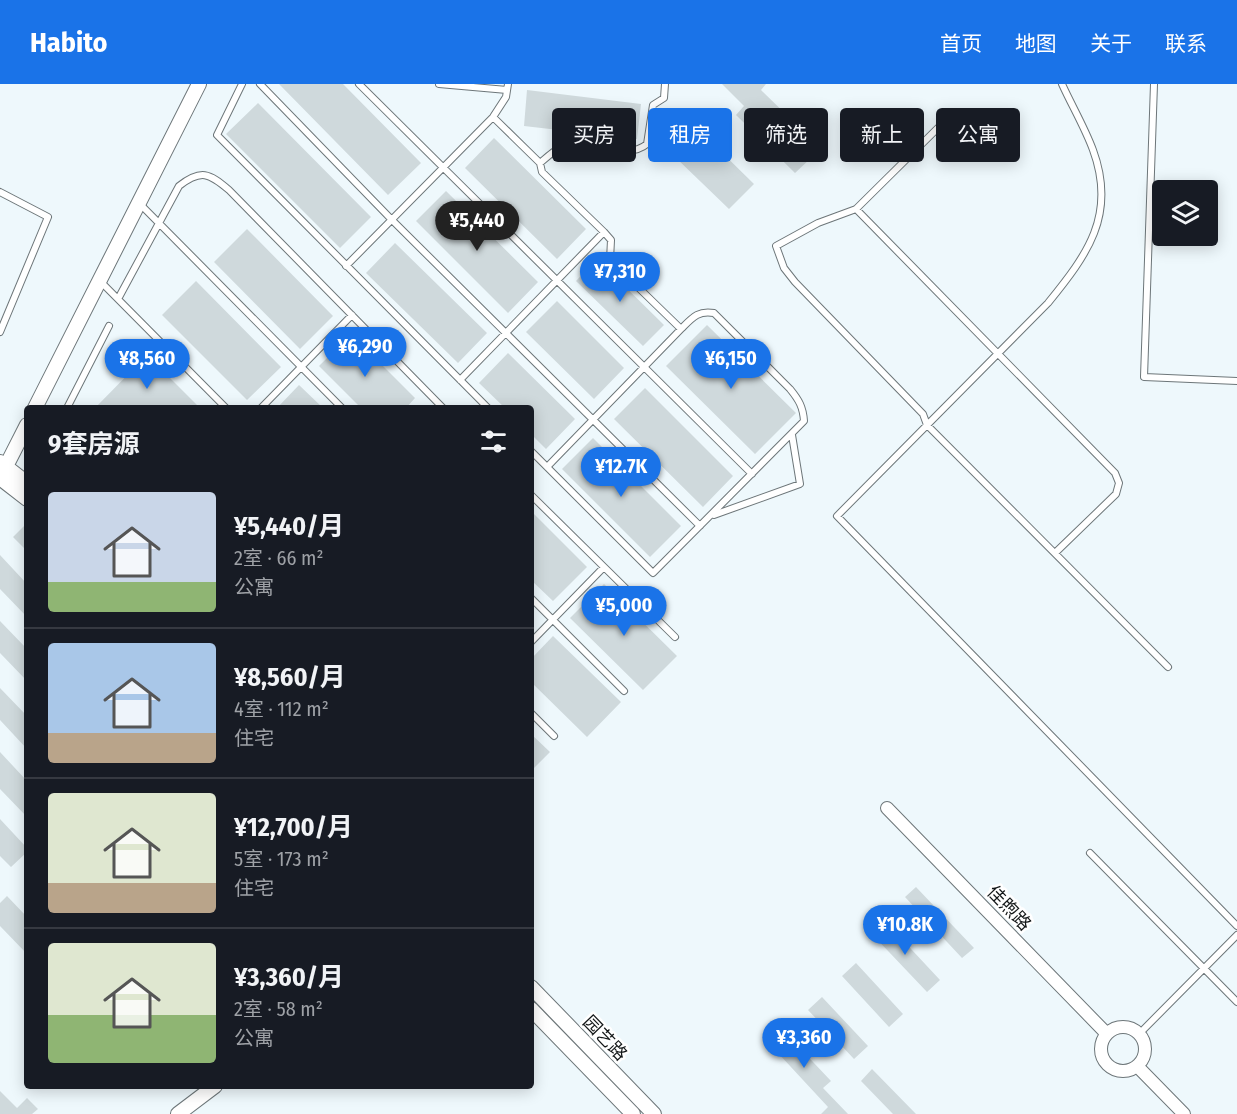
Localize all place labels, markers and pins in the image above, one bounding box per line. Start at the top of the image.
pin: ¥5,440 [428,201,526,252]
pin: ¥7,310 [571,252,669,303]
pin: ¥6,290 [316,327,414,378]
pin: ¥8,560 [98,339,196,390]
pin: ¥6,150 [682,339,780,390]
pin: ¥12.7K [572,447,670,498]
pin: ¥5,000 [575,586,673,637]
pin: ¥10.8K [856,905,954,956]
pin: ¥3,360 [755,1018,853,1069]

